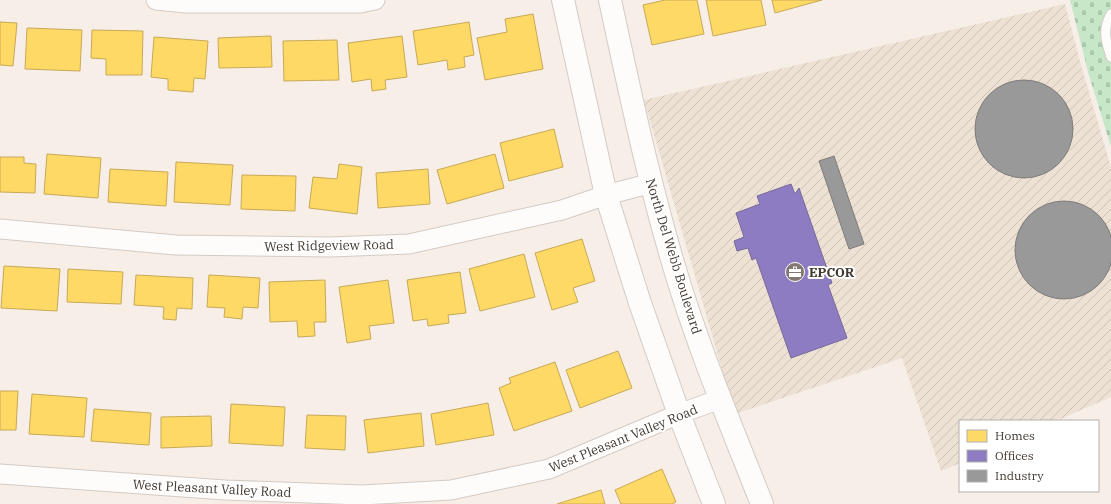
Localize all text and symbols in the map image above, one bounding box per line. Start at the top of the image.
street label: North Del Webb Boulevard [642,176,705,336]
street label: West Ridgeview Road [264,236,394,255]
office icon: EPCOR [784,261,806,283]
place label: EPCOR [809,264,855,281]
street label: West Pleasant Valley Road [546,401,700,476]
legend [959,420,1099,492]
text: Homes [995,428,1035,443]
text: Offices [995,448,1034,463]
text: Industry [995,468,1044,483]
street label: West Pleasant Valley Road [132,476,292,501]

